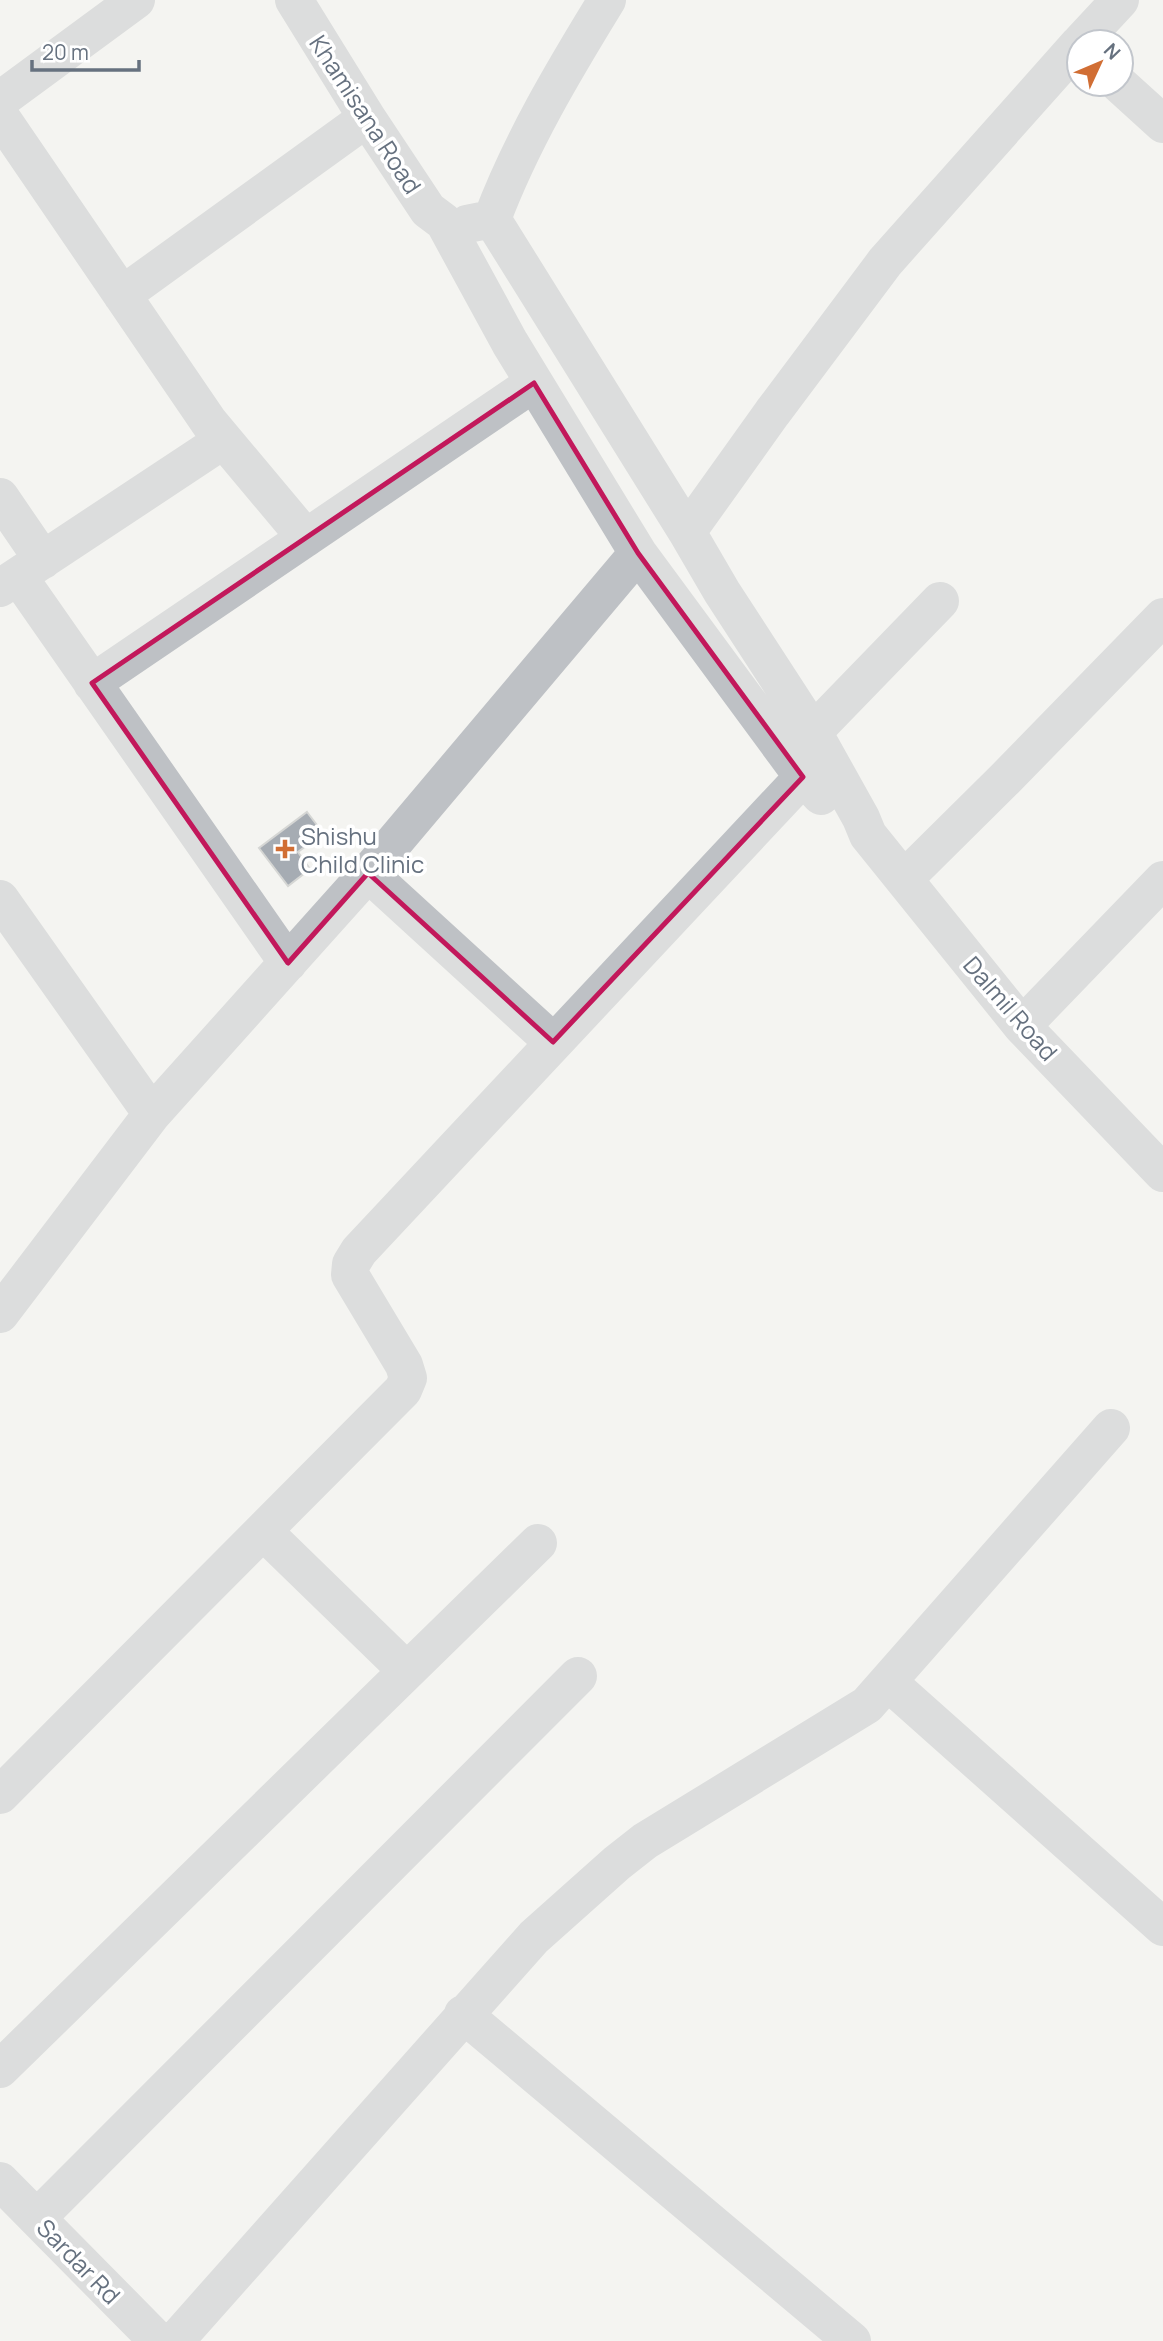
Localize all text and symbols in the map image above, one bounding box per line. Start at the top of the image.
scale bar [32,28,138,72]
street label: Khamisana Road [302,28,430,200]
north arrow [1065,28,1135,98]
text: N [1098,37,1126,65]
text: 20 m [42,38,89,66]
place label: Shishu Child Clinic [301,819,424,880]
marker: Shishu Child Clinic [275,839,295,859]
street label: Dalmil Road [956,949,1066,1067]
street label: Sardar Rd [30,2211,128,2311]

